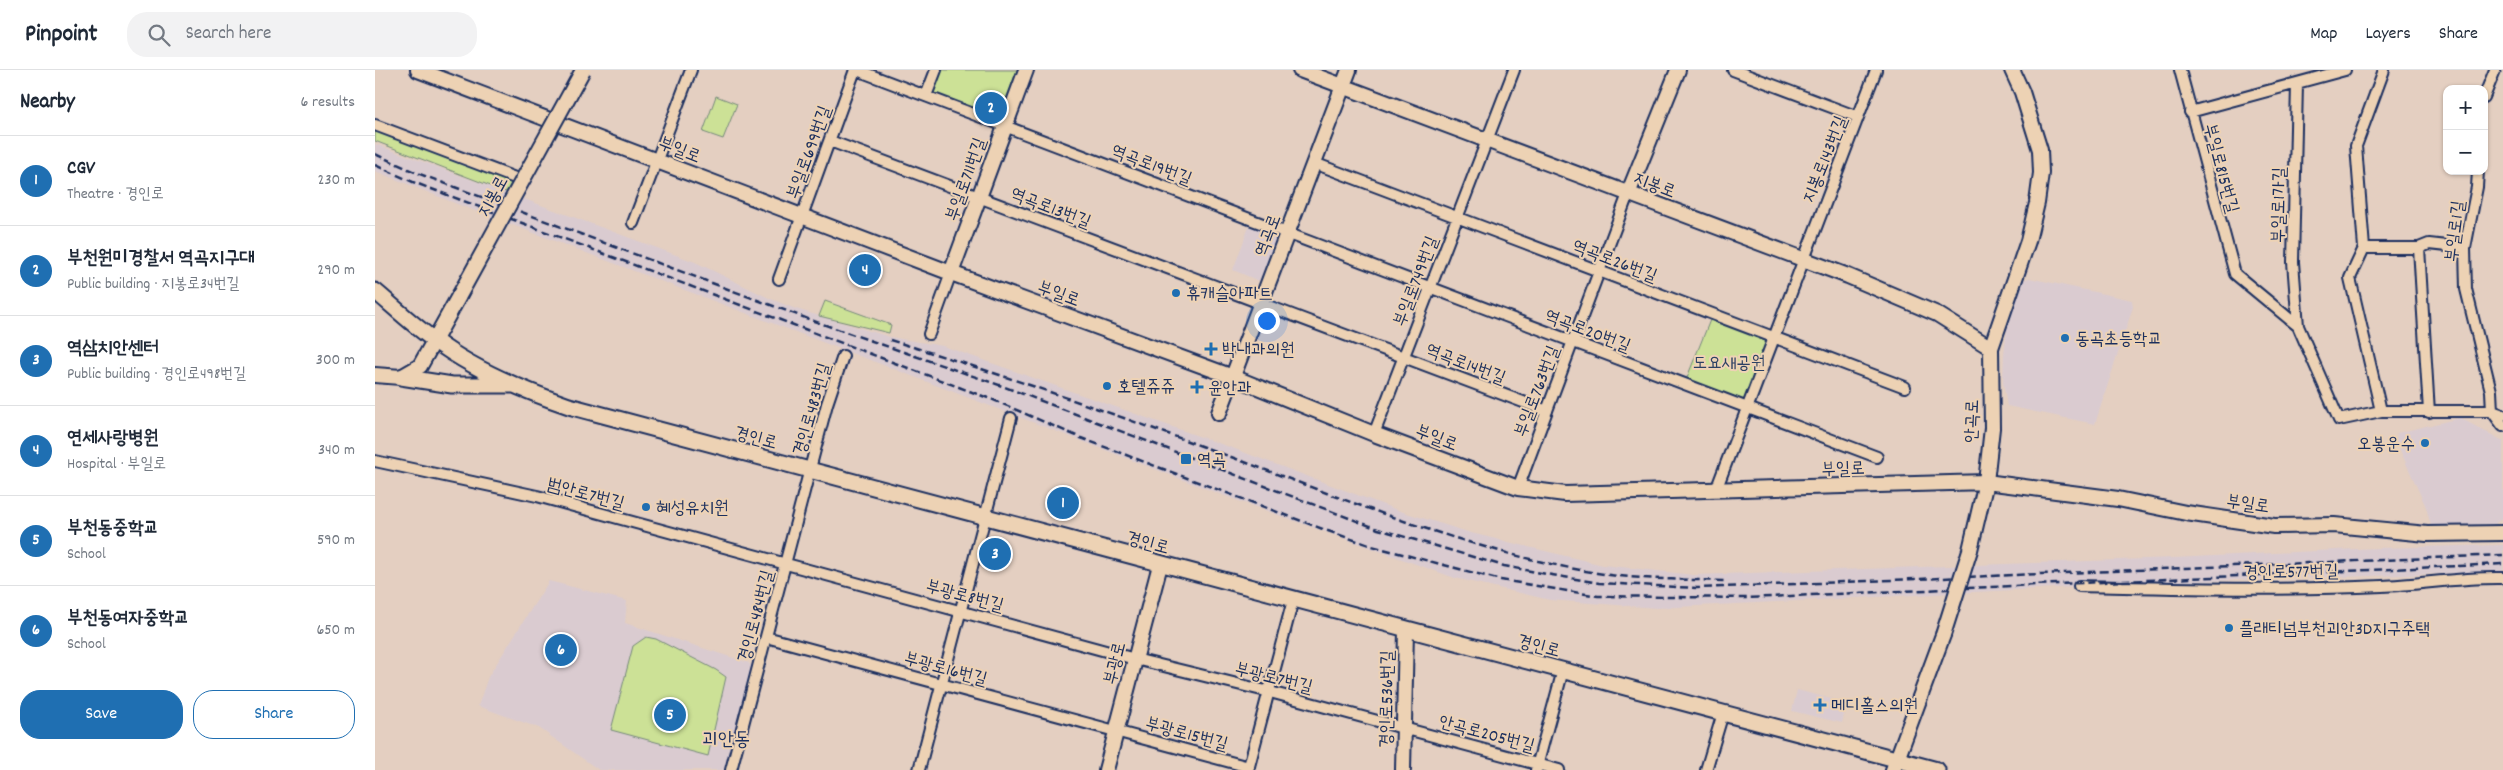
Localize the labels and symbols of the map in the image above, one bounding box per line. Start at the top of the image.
pin: 2 [975,89,1007,127]
street label: 부일로699번길 [782,102,839,203]
street label: 지봉로143번길 [1798,112,1855,207]
street label: 부일로815번길 [2196,121,2244,217]
street label: 부일로 [654,132,704,171]
street label: 부일로711번길 [941,134,994,225]
street label: 역곡로19번길 [1107,140,1196,193]
street label: 부일로1가길 [2267,166,2294,243]
street label: 지봉로 [1629,167,1679,206]
street label: 지봉로 [473,172,516,222]
street label: 역곡로13번길 [1006,183,1094,236]
street label: 부일로1길 [2440,199,2473,264]
street label: 역곡로 [1250,211,1289,261]
street label: 부일로749번길 [1389,233,1446,331]
street label: 역곡로26번길 [1568,235,1661,290]
pin: 4 [849,251,881,289]
street label: 부일로 [1033,276,1083,315]
place label: 휴캐슬아파트 [1186,283,1273,308]
marker: 휴캐슬아파트 [1170,287,1182,299]
street label: 역곡로20번길 [1541,305,1634,360]
your location [1254,308,1280,334]
place label: 동곡초등학교 [2075,328,2162,353]
marker: 동곡초등학교 [2059,332,2071,344]
place label: 박내과의원 [1222,339,1294,364]
street label: 역곡로14번길 [1421,339,1509,392]
marker: 박내과의원 [1204,342,1218,356]
street label: 부일로763번길 [1509,342,1567,441]
park label: 도요새공원 [1693,352,1765,377]
street label: 경인로483번길 [788,360,839,459]
place label: 호텔쥬쥬 [1117,376,1175,401]
place label: 윤안과 [1208,377,1251,402]
marker: 호텔쥬쥬 [1101,380,1113,392]
marker: 윤안과 [1190,380,1204,394]
street label: 안곡로 [1960,399,1987,443]
street label: 부일로 [1411,420,1461,459]
street label: 경인로 [731,422,780,457]
place label: 오봉운수 [2357,433,2415,458]
marker: 오봉운수 [2419,437,2431,449]
place label: 역곡 [1197,449,1226,474]
marker: 역곡 [1179,452,1193,466]
street label: 부일로 [1821,457,1865,484]
street label: 범안로7번길 [544,473,627,518]
pin: 1 [1047,484,1079,522]
street label: 부일로 [2224,490,2271,521]
place label: 혜성유치원 [656,497,728,522]
marker: 혜성유치원 [640,501,652,513]
street label: 경인로 [1123,527,1172,562]
pin: 3 [979,535,1011,573]
street label: 경인로577번길 [2244,560,2339,587]
street label: 경인로484번길 [733,567,782,666]
street label: 부광로8번길 [923,575,1007,620]
place label: 플래티넘부천괴안3D지구주택 [2239,618,2430,643]
marker: 플래티넘부천괴안3D지구주택 [2223,622,2235,634]
street label: 경인로 [1514,630,1563,665]
pin: 6 [545,631,577,669]
street label: 부광로 [1099,639,1134,688]
street label: 부광로16번길 [901,647,990,694]
street label: 경인로536번길 [1375,650,1402,748]
street label: 부광로7번길 [1232,658,1315,701]
place label: 메디홀스의원 [1831,695,1918,720]
pin: 5 [654,696,686,734]
marker: 메디홀스의원 [1813,698,1827,712]
street label: 안곡로205번길 [1436,711,1538,760]
street label: 부광로15번길 [1142,712,1231,759]
district label: 괴안동 [702,727,750,755]

